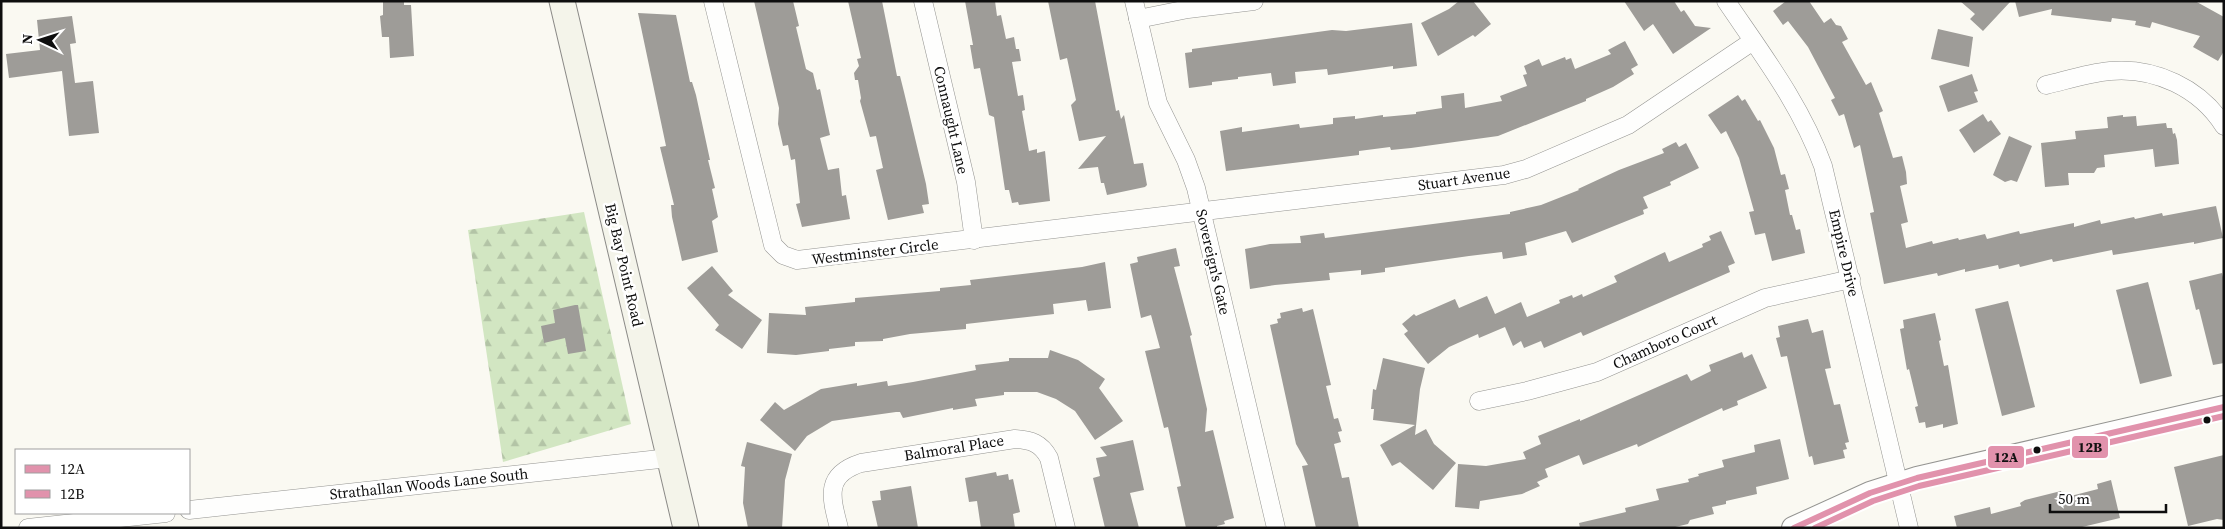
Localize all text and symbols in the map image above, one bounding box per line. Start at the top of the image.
north arrow [15,15,65,65]
text: N [17,33,37,45]
street label: Connaught Lane [929,64,974,176]
street label: Stuart Avenue [1416,162,1512,195]
street label: Big Bay Point Road [600,201,649,329]
street label: Sovereign's Gate [1191,207,1236,317]
street label: Empire Drive [1824,207,1865,299]
street label: Westminster Circle [810,233,940,270]
street label: Chamboro Court [1609,309,1720,374]
unlabelled marker [2202,415,2212,425]
street label: Balmoral Place [902,429,1006,466]
line badge: 12B [2071,435,2109,459]
text: 12B [2078,437,2102,457]
line badge: 12A [1987,445,2025,469]
unlabelled marker [2032,445,2042,455]
text: 12A [1994,447,2019,467]
legend [15,449,190,514]
text: 12A [60,458,85,479]
street label: Strathallan Woods Lane South [329,463,529,504]
scale bar [2050,482,2166,514]
text: 12B [60,483,84,504]
text: 50 m [2058,488,2090,509]

